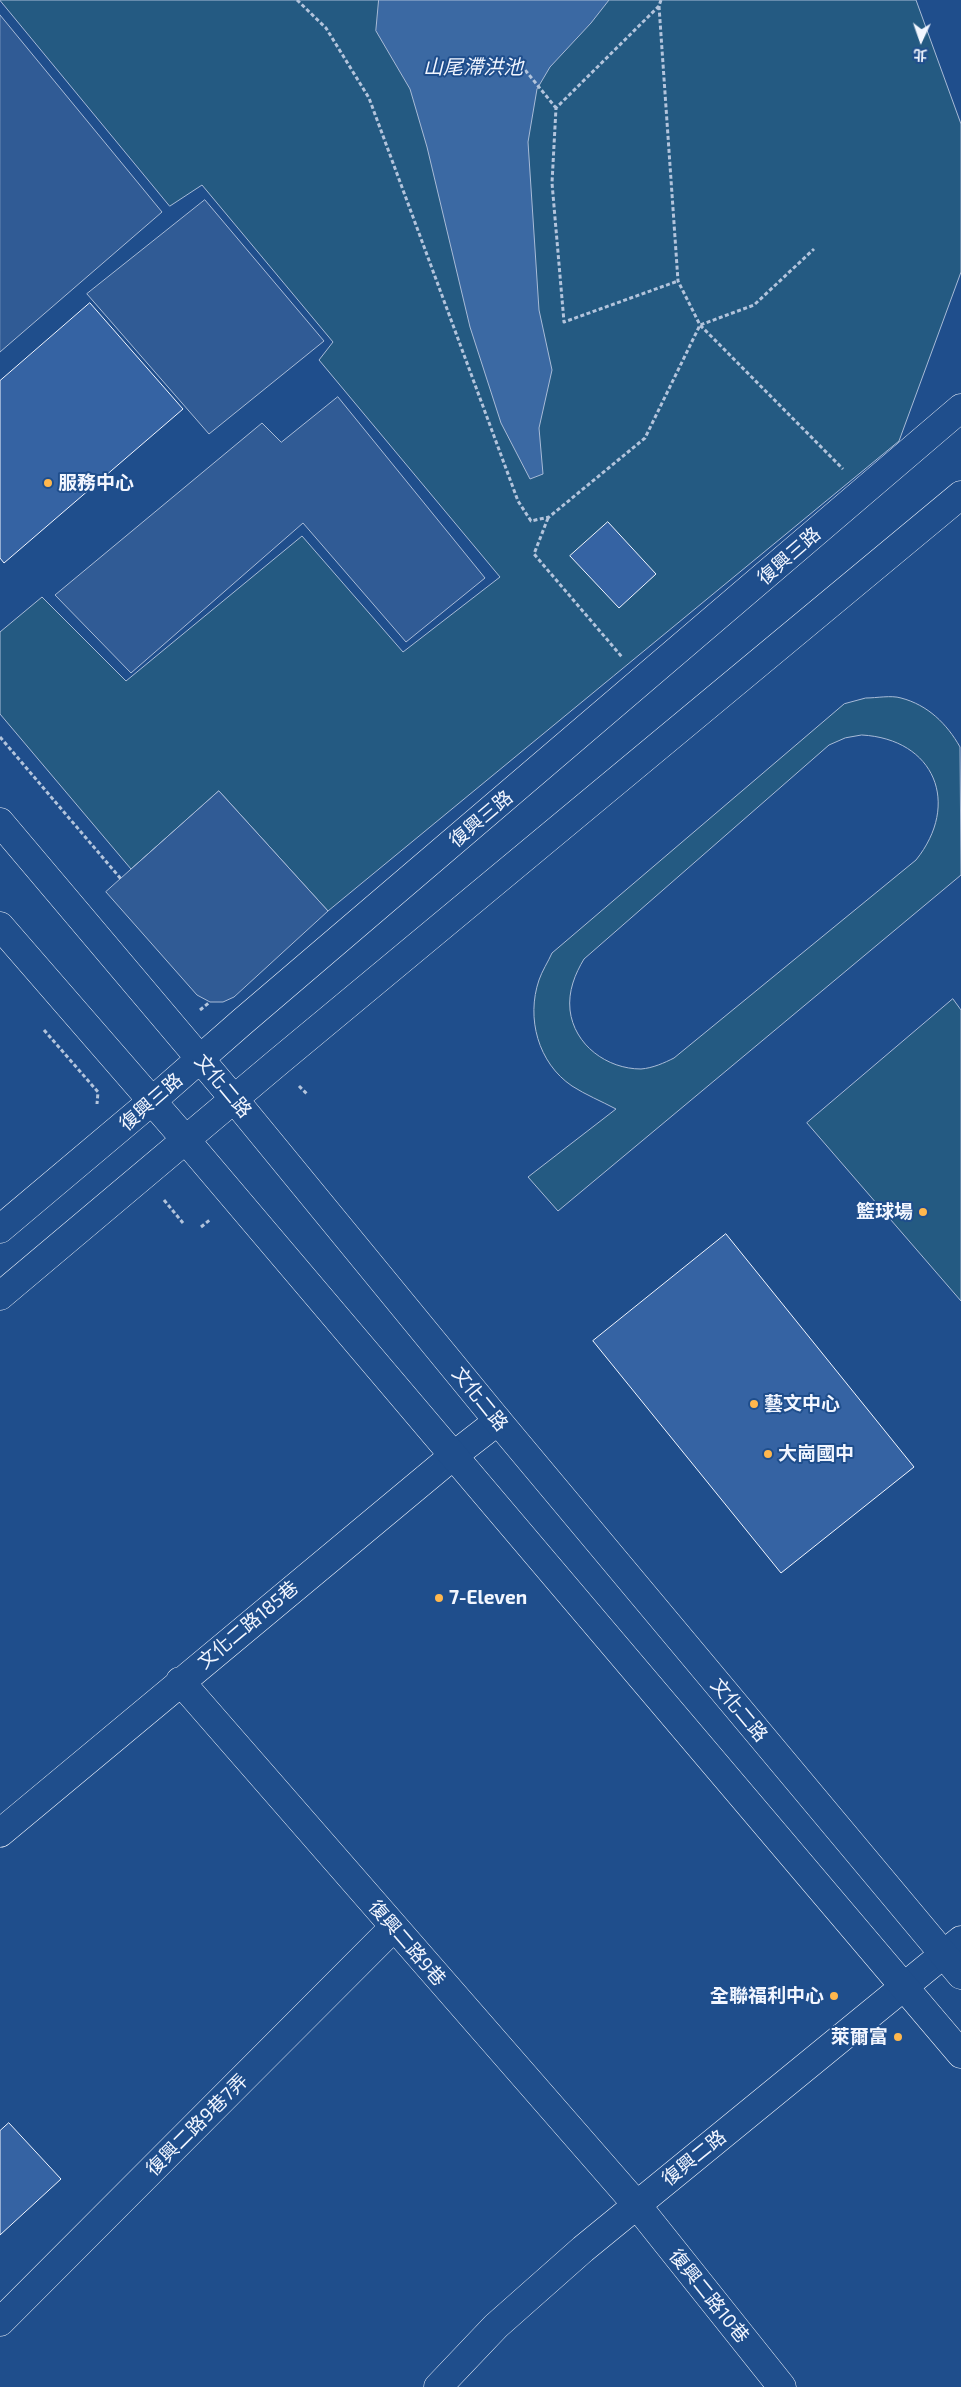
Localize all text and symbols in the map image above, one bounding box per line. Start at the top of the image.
north arrow [896,15,946,65]
text: 北 [913,47,928,64]
water label: 山尾滯洪池 [423,55,523,79]
place label: 服務中心 [58,472,134,494]
marker: 服務中心 [42,477,54,489]
street label: 復興三路 [753,522,825,590]
street label: 復興三路 [445,786,517,852]
street label: 文化二路 [190,1050,256,1122]
street label: 復興三路 [115,1068,187,1136]
place label: 籃球場 [856,1201,913,1223]
marker: 籃球場 [917,1206,929,1218]
street label: 文化二路 [447,1362,513,1436]
place label: 藝文中心 [764,1393,840,1415]
marker: 藝文中心 [748,1398,760,1410]
place label: 大崗國中 [778,1443,854,1465]
marker: 大崗國中 [762,1448,774,1460]
street label: 文化二路185巷 [193,1576,303,1674]
place label: 7-Eleven [449,1587,527,1609]
marker: 7-Eleven [433,1592,445,1604]
street label: 文化二路 [706,1674,772,1746]
street label: 復興二路9巷 [364,1896,450,1990]
place label: 全聯福利中心 [710,1985,824,2007]
marker: 全聯福利中心 [828,1990,840,2002]
place label: 萊爾富 [831,2026,888,2048]
marker: 萊爾富 [892,2031,904,2043]
street label: 復興二路9巷7弄 [141,2069,253,2181]
street label: 復興二路 [657,2125,731,2191]
street label: 復興二路10巷 [664,2245,754,2347]

